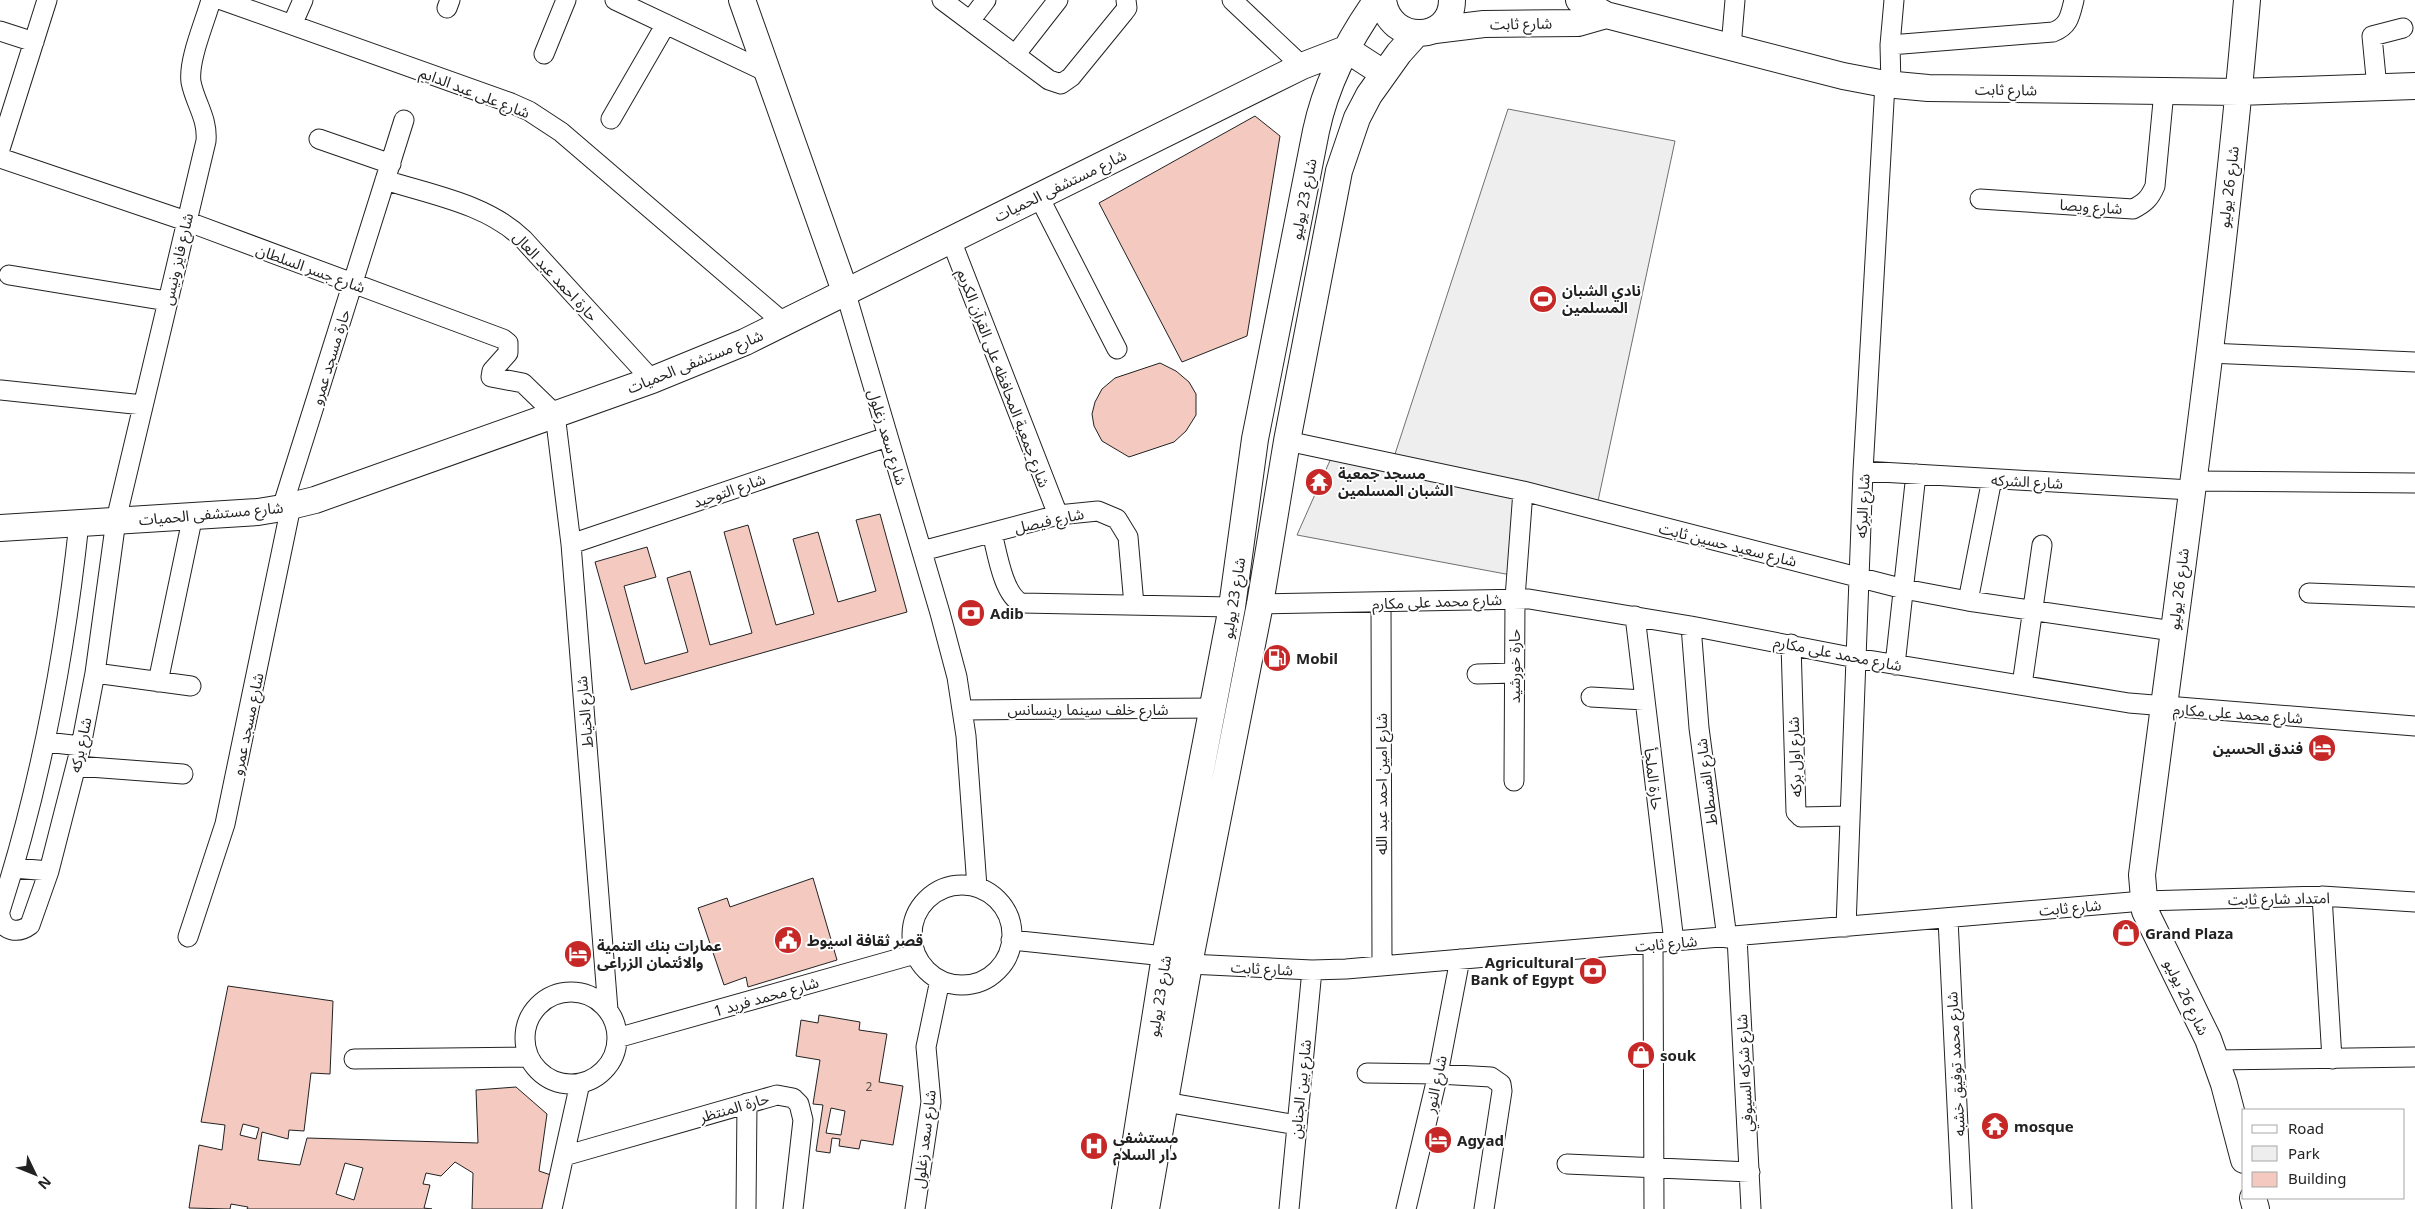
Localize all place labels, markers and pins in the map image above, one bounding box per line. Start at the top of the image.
place label: نادي الشبان المسلمين [1562,280,1641,317]
sports icon: نادي الشبان المسلمين [1528,284,1558,314]
place label: مسجد جمعية الشبان المسلمين [1338,463,1453,500]
temple icon: مسجد جمعية الشبان المسلمين [1304,467,1334,497]
bank icon: Adib [956,598,986,628]
place label: Adib [990,603,1024,623]
fuel station icon: Mobil [1262,643,1292,673]
place label: Mobil [1296,648,1338,668]
hotel icon: فندق الحسين [2307,733,2337,763]
place label: فندق الحسين [2213,738,2303,758]
shop icon: Grand Plaza [2111,918,2141,948]
place label: Grand Plaza [2145,923,2234,943]
public building icon: قصر ثقافة اسيوط [773,925,803,955]
place label: قصر ثقافة اسيوط [807,930,923,950]
place label: عمارات بنك التنمية والائتمان الزراعى [597,935,722,972]
hotel icon: عمارات بنك التنمية والائتمان الزراعى [563,939,593,969]
place label: Agricultural Bank of Egypt [1471,952,1574,989]
bank icon: Agricultural Bank of Egypt [1578,956,1608,986]
shop icon: souk [1626,1040,1656,1070]
place label: souk [1660,1045,1697,1065]
temple icon: mosque [1980,1111,2010,1141]
place label: mosque [2014,1116,2074,1136]
hotel icon: Agyad [1423,1125,1453,1155]
place label: مستشفى دار السلام [1113,1127,1178,1166]
place label: Agyad [1457,1130,1504,1150]
hospital icon: مستشفى دار السلام [1079,1131,1109,1161]

